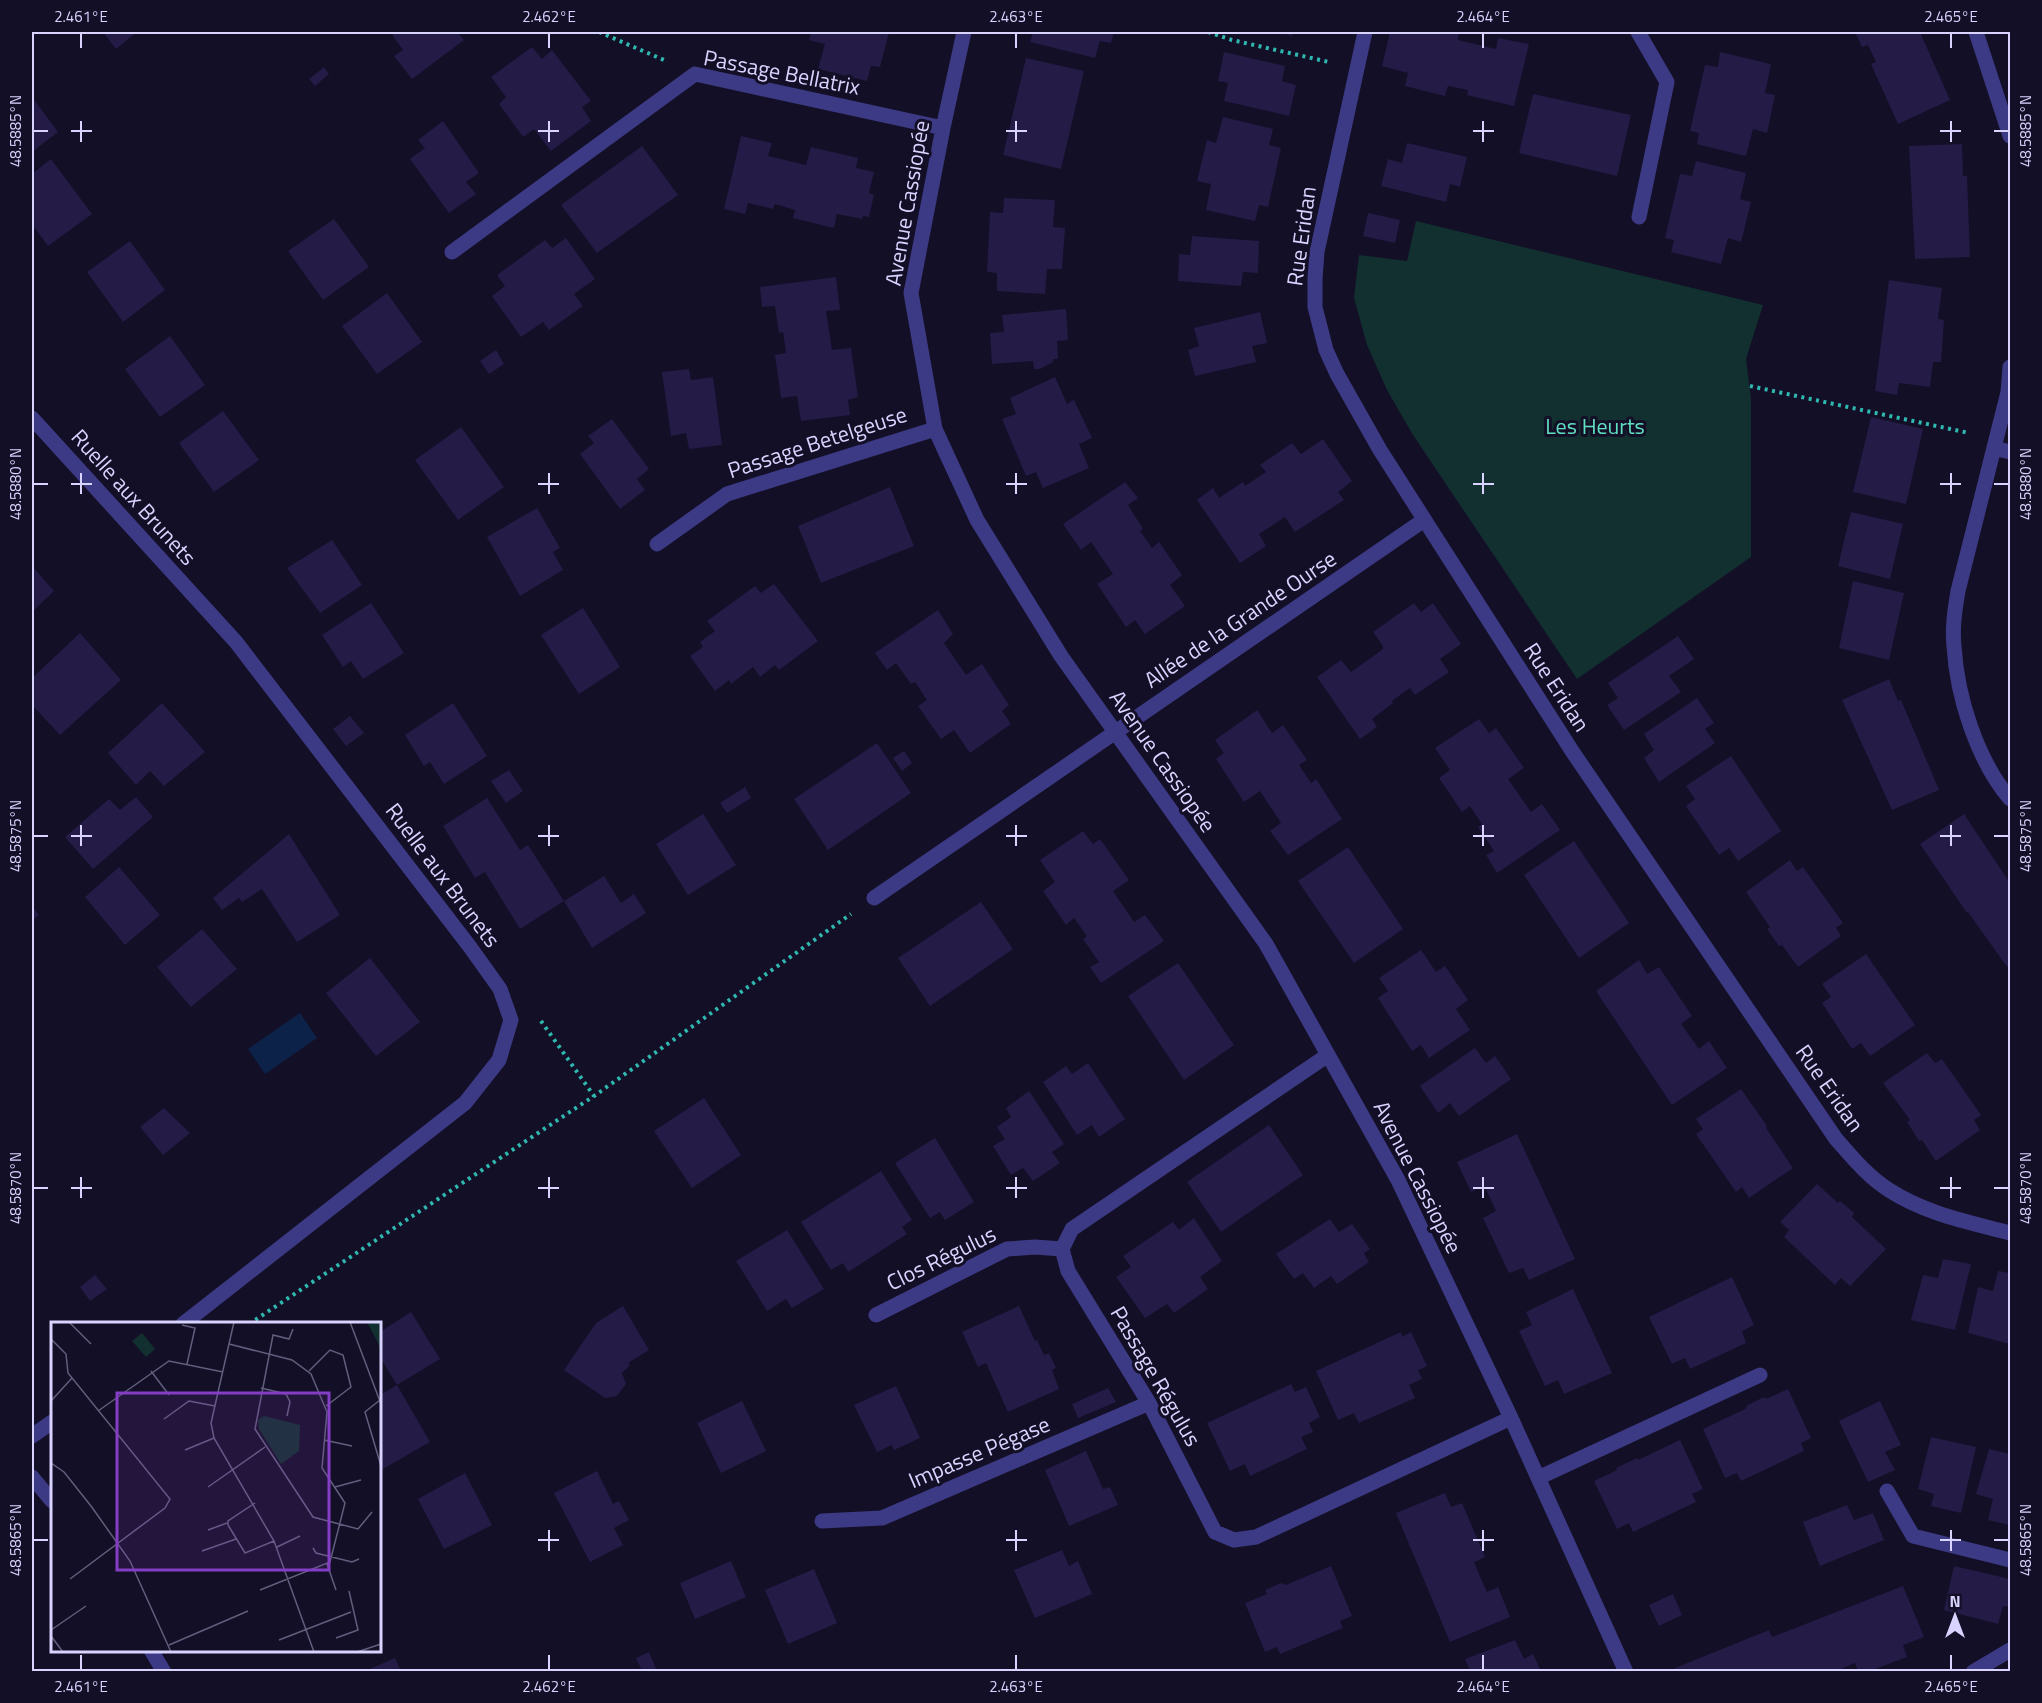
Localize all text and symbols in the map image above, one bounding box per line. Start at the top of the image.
text: 2.461°E [54,5,108,28]
text: 2.462°E [522,5,576,28]
text: 2.463°E [989,5,1043,28]
text: 2.464°E [1456,5,1510,28]
text: 2.465°E [1924,5,1978,28]
street label: Passage Bellatrix [701,40,863,104]
text: 48.5885°N [4,95,27,167]
text: 48.5885°N [2014,95,2037,167]
street label: Avenue Cassiopée [876,118,938,288]
street label: Rue Eridan [1277,184,1325,288]
street label: Passage Betelgeuse [723,397,911,487]
park label: Les Heurts [1545,409,1645,443]
street label: Ruelle aux Brunets [63,421,205,573]
text: 48.5880°N [4,448,27,520]
text: 48.5880°N [2014,448,2037,520]
street label: Allée de la Grande Ourse [1137,542,1343,696]
street label: Rue Eridan [1515,636,1599,738]
street label: Avenue Cassiopée [1101,683,1225,839]
street label: Ruelle aux Brunets [377,795,509,955]
text: 48.5875°N [4,800,27,872]
text: 48.5875°N [2014,800,2037,872]
street label: Rue Eridan [1787,1037,1873,1139]
street label: Avenue Cassiopée [1365,1095,1471,1259]
text: 48.5870°N [4,1152,27,1224]
text: 48.5870°N [2014,1152,2037,1224]
street label: Clos Régulus [880,1217,1002,1299]
street label: Passage Régulus [1102,1299,1210,1453]
inset map [51,1322,381,1652]
street label: Impasse Pégase [903,1407,1055,1497]
text: 48.5865°N [4,1504,27,1576]
text: 48.5865°N [2014,1504,2037,1576]
north arrow [1925,1586,1985,1646]
text: N [1949,1589,1961,1613]
text: 2.461°E [54,1675,108,1698]
text: 2.462°E [522,1675,576,1698]
text: 2.463°E [989,1675,1043,1698]
text: 2.464°E [1456,1675,1510,1698]
text: 2.465°E [1924,1675,1978,1698]

